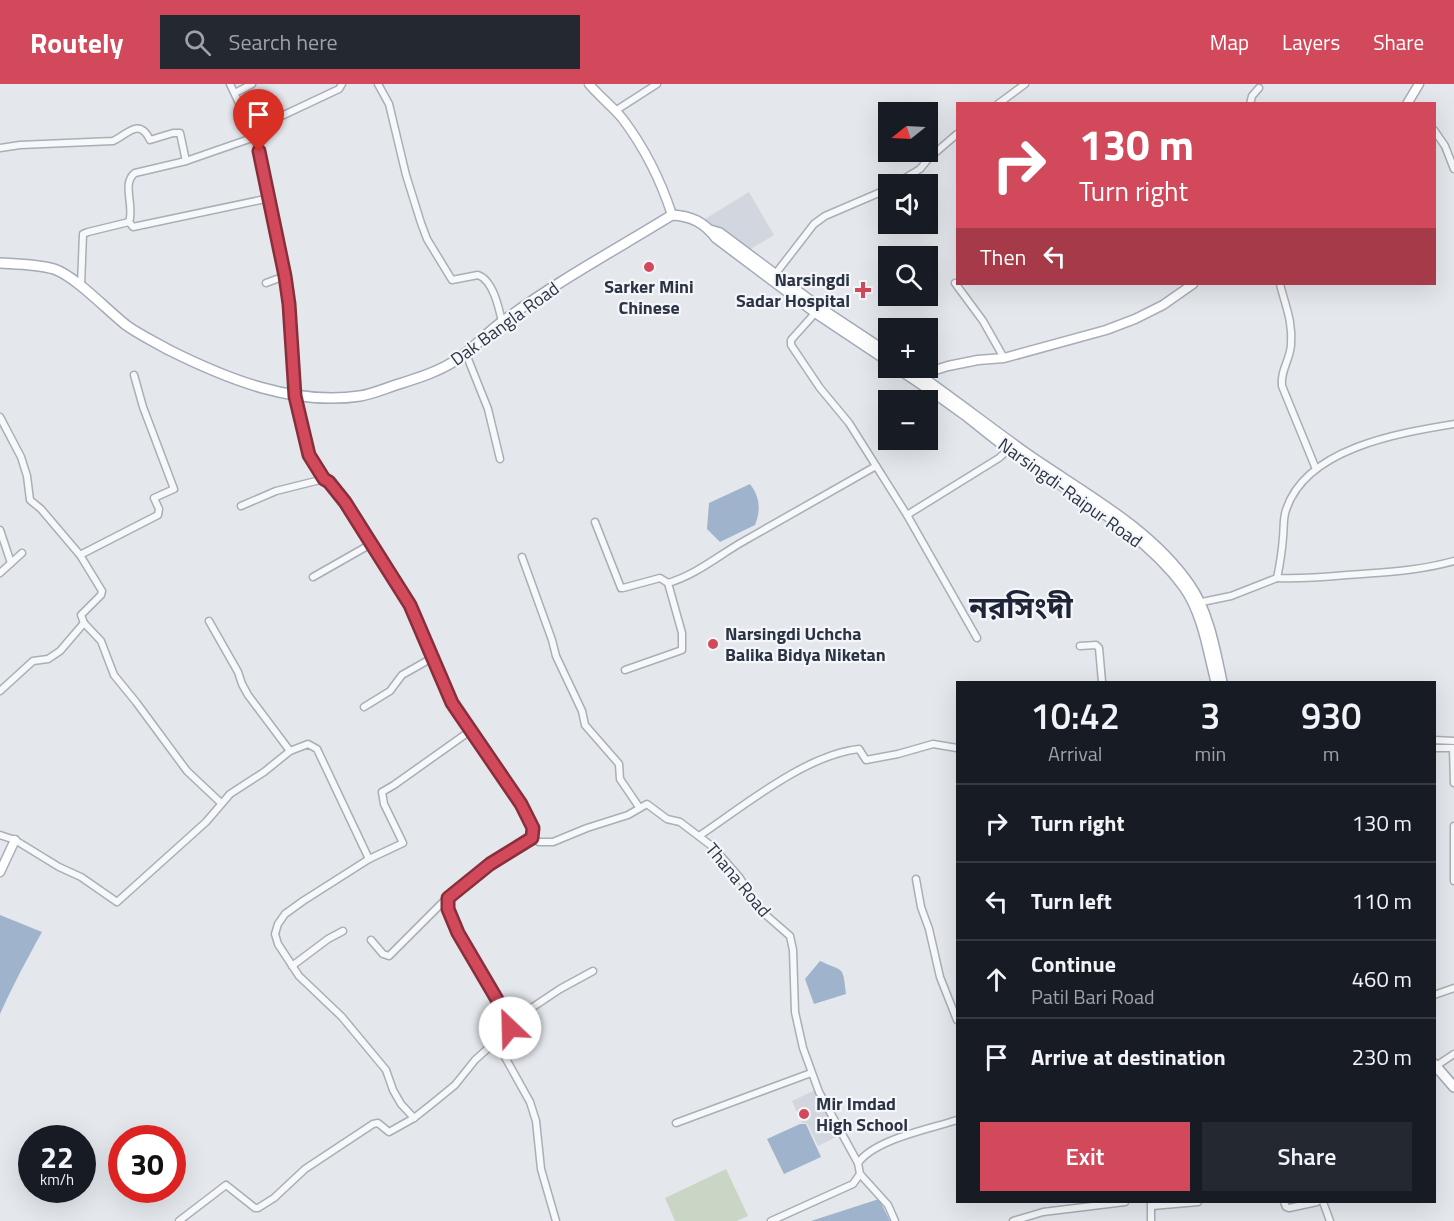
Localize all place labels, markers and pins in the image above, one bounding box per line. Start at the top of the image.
pin [233,89,284,151]
marker: Sarker Mini Chinese [642,260,656,274]
place label: Narsingdi Sadar Hospital [736,266,850,314]
place label: Sarker Mini Chinese [604,273,694,321]
marker: Narsingdi Sadar Hospital [854,281,872,299]
place label: Narsingdi Uchcha Balika Bidya Niketan [725,620,886,668]
marker: Narsingdi Uchcha Balika Bidya Niketan [706,637,720,651]
place label: Mir Imdad High School [816,1090,908,1138]
marker: Mir Imdad High School [797,1107,811,1121]

